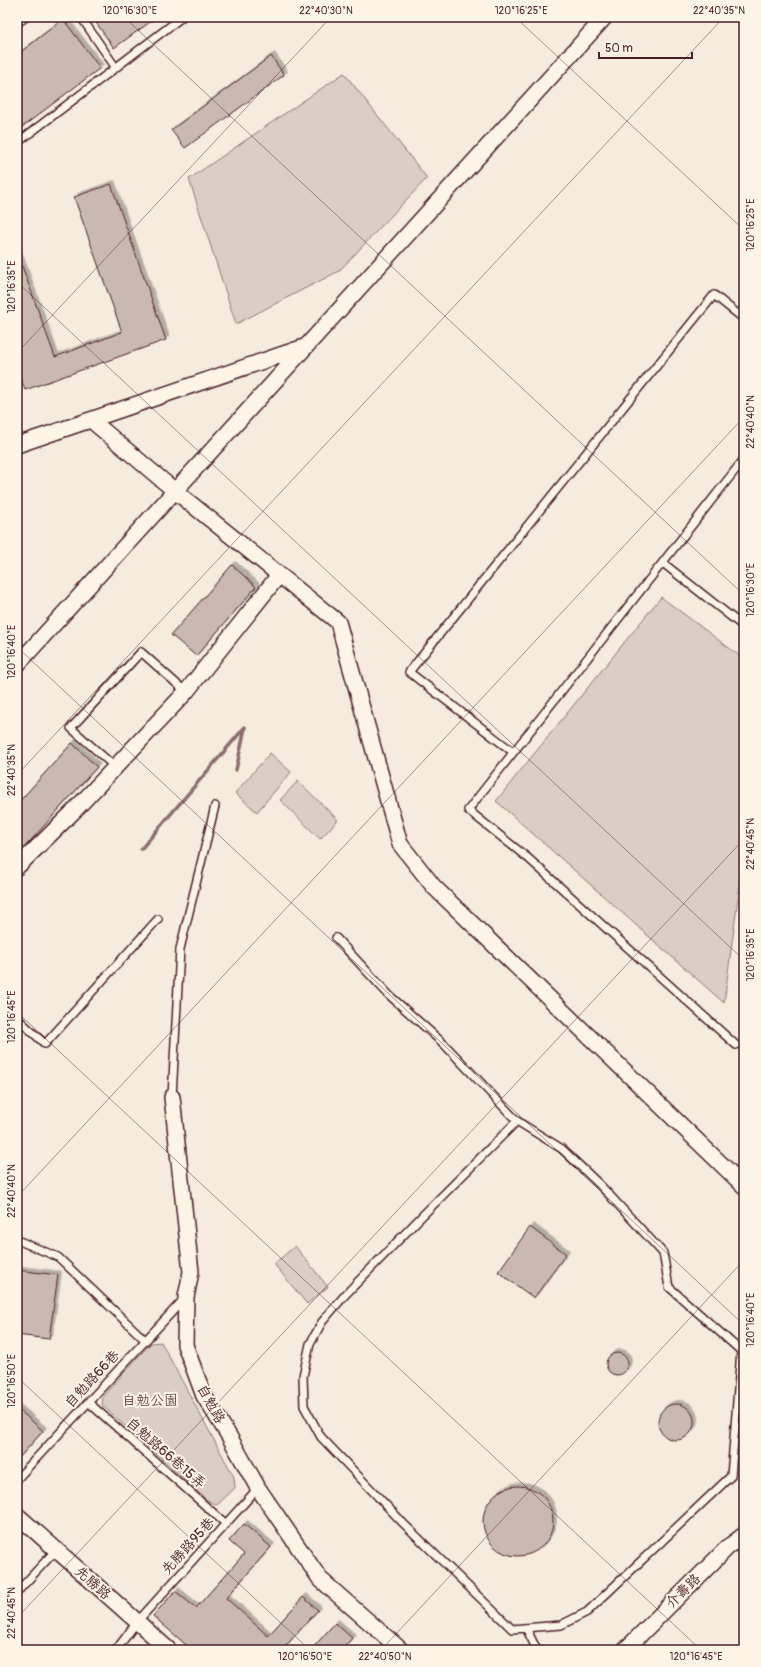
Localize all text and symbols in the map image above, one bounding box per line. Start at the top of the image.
text: 120°16'30"E [103,5,157,17]
text: 22°40'30"N [299,5,353,17]
text: 120°16'25"E [495,5,547,17]
text: 22°40'35"N [693,5,745,17]
scale bar [599,34,692,60]
text: 50 m [605,41,633,56]
text: 120°16'25"E [745,199,757,251]
text: 120°16'35"E [6,261,18,313]
text: 22°40'40"N [745,395,757,449]
text: 120°16'30"E [745,563,757,617]
text: 120°16'40"E [6,625,18,679]
text: 22°40'35"N [6,744,18,796]
text: 22°40'45"N [745,818,757,870]
text: 120°16'35"E [745,929,757,981]
text: 120°16'45"E [6,991,18,1043]
text: 22°40'40"N [6,1164,18,1218]
text: 120°16'40"E [745,1293,757,1347]
street label: 自勉路66巷 [61,1346,124,1411]
text: 120°16'50"E [6,1354,18,1408]
street label: 自勉路 [193,1382,229,1426]
park label: 自勉公園 [122,1392,178,1409]
street label: 自勉路66巷15弄 [123,1414,209,1492]
street label: 先勝路95巷 [158,1513,219,1578]
street label: 先勝路 [72,1563,114,1603]
street label: 介壽路 [662,1570,704,1612]
text: 22°40'45"N [6,1587,18,1639]
text: 120°16'50"E [278,1651,332,1663]
text: 22°40'50"N [358,1651,412,1663]
text: 120°16'45"E [670,1651,722,1663]

